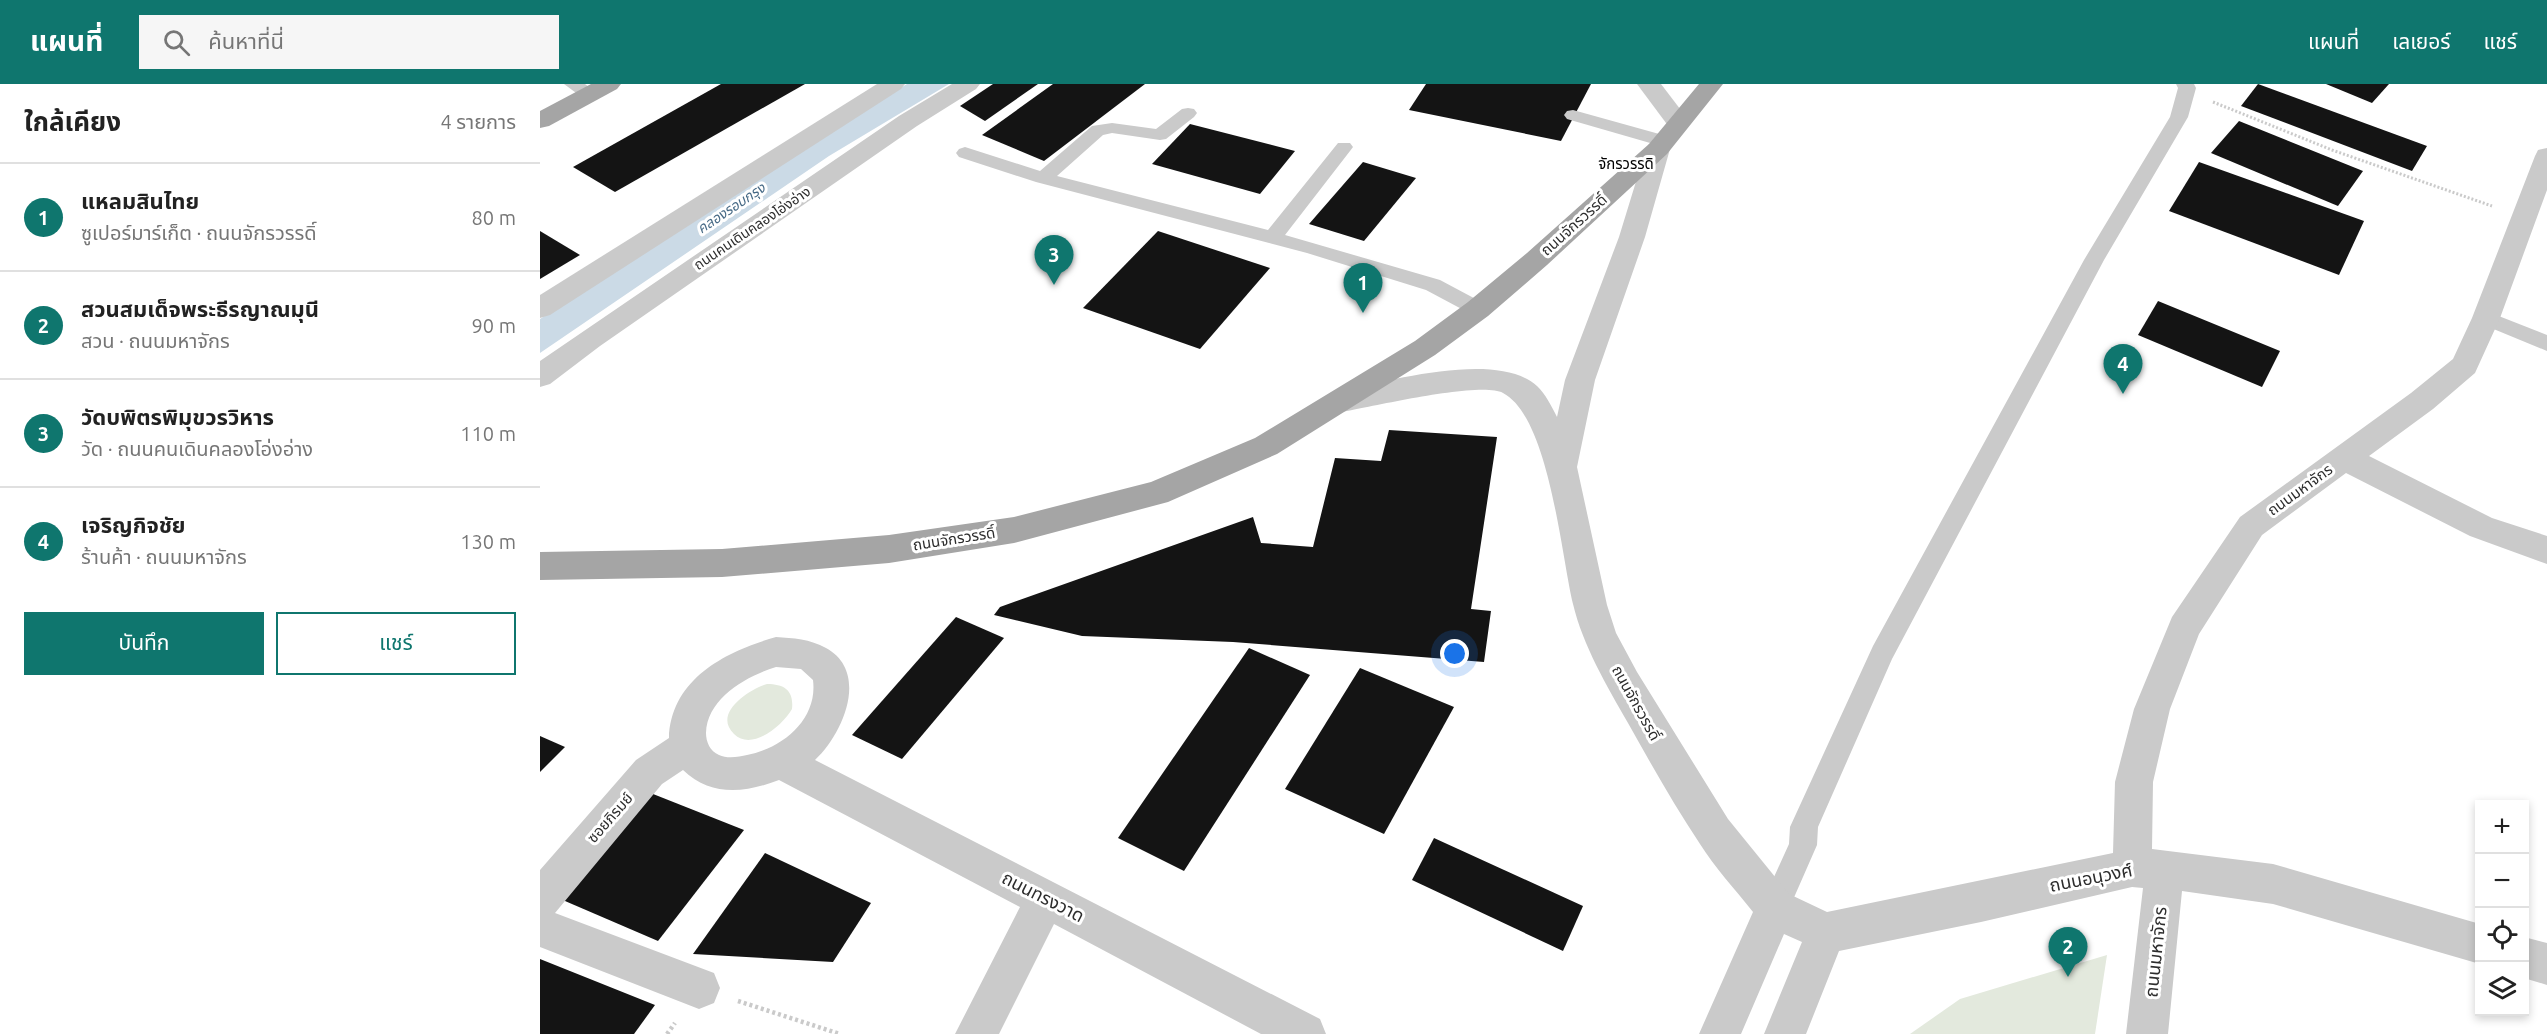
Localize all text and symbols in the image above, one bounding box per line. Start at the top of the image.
search box [139,15,559,69]
text: แผนที่ [30,25,103,56]
icon: search [160,26,193,59]
text: ค้นหาที่นี่ [208,28,284,53]
text: แผนที่ [2308,29,2359,53]
text: เลเยอร์ [2392,29,2451,53]
text: แชร์ [2484,29,2517,53]
text: ใกล้เคียง [24,107,121,136]
text: 4 รายการ [441,110,516,133]
district label: จักรวรรดิ [1598,155,1654,172]
water label: คลองรอบกรุง [694,179,770,237]
street label: ถนนคนเดินคลองโอ่งอ่าง [691,183,813,273]
text: แหลมสินไทย [81,188,199,213]
street label: ถนนจักรวรรดิ์ [1537,190,1610,259]
text: 1 [38,206,49,229]
text: 80 m [472,206,516,229]
text: ซูเปอร์มาร์เก็ต · ถนนจักรวรรดิ์ [81,221,317,244]
pin: 3 [1034,236,1074,285]
pin: 1 [1344,264,1382,313]
text: สวนสมเด็จพระธีรญาณมุนี [81,296,319,321]
text: 2 [38,314,49,337]
text: 90 m [472,314,516,337]
text: สวน · ถนนมหาจักร [81,329,230,352]
pin: 4 [2104,344,2142,394]
text: วัดบพิตรพิมุขวรวิหาร [81,404,274,429]
text: 3 [38,422,49,445]
text: 110 m [460,422,516,445]
text: วัด · ถนนคนเดินคลองโอ่งอ่าง [81,437,313,460]
street label: ถนนมหาจักร [2264,460,2335,519]
text: เจริญกิจชัย [81,512,186,537]
street label: ถนนจักรวรรดิ์ [912,524,996,553]
text: 4 [38,530,49,553]
text: 130 m [460,530,516,553]
text: ร้านค้า · ถนนมหาจักร [81,545,247,568]
button: บันทึก [24,612,264,675]
button: แชร์ [276,612,516,675]
your location [1440,639,1469,668]
street label: ถนนจักรวรรดิ์ [1609,662,1664,743]
street label: ซอยภิรมย์ [583,789,636,846]
map controls [2475,800,2529,1016]
button: + [2475,800,2529,854]
button: − [2475,854,2529,908]
street label: ถนนอนุวงศ์ [2048,859,2134,897]
street label: ถนนทรงวาด [999,867,1088,925]
street label: ถนนมหาจักร [2140,905,2170,998]
button: locate [2475,908,2529,962]
pin: 2 [2048,928,2087,977]
button: layers [2475,962,2529,1016]

